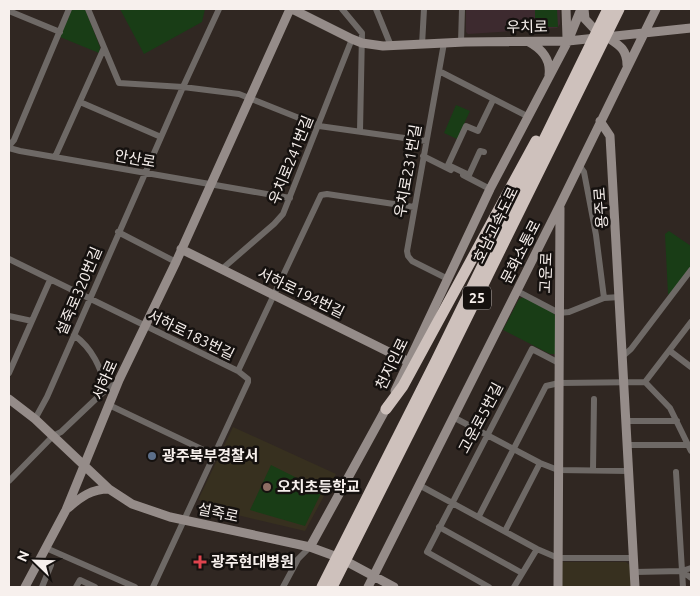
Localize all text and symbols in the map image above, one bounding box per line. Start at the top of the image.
street label: 우치로 [506,18,548,35]
street label: 우치로241번길 [265,113,316,207]
street label: 우치로231번길 [391,123,424,219]
street label: 안산로 [113,147,157,170]
street label: 호남고속도로 [470,184,521,266]
street label: 용주로 [591,187,610,229]
street label: 문화소통로 [497,217,544,286]
street label: 설죽로320번길 [52,244,105,338]
street label: 고운로 [536,252,555,294]
street label: 서하로194번길 [255,264,347,321]
road number: 25 [463,286,491,310]
street label: 서하로183번길 [145,306,237,363]
street label: 천지인로 [372,335,411,392]
street label: 서하로 [88,357,121,402]
street label: 고운로5번길 [455,380,506,456]
place label: 광주북부경찰서 [162,447,259,464]
marker: 광주북부경찰서 [146,450,158,462]
place label: 오치초등학교 [277,478,360,495]
marker: 오치초등학교 [261,481,273,493]
street label: 설죽로 [196,500,240,525]
north arrow [10,536,60,586]
text: N [14,548,32,564]
place label: 광주현대병원 [211,553,294,570]
marker: 광주현대병원 [193,555,207,569]

